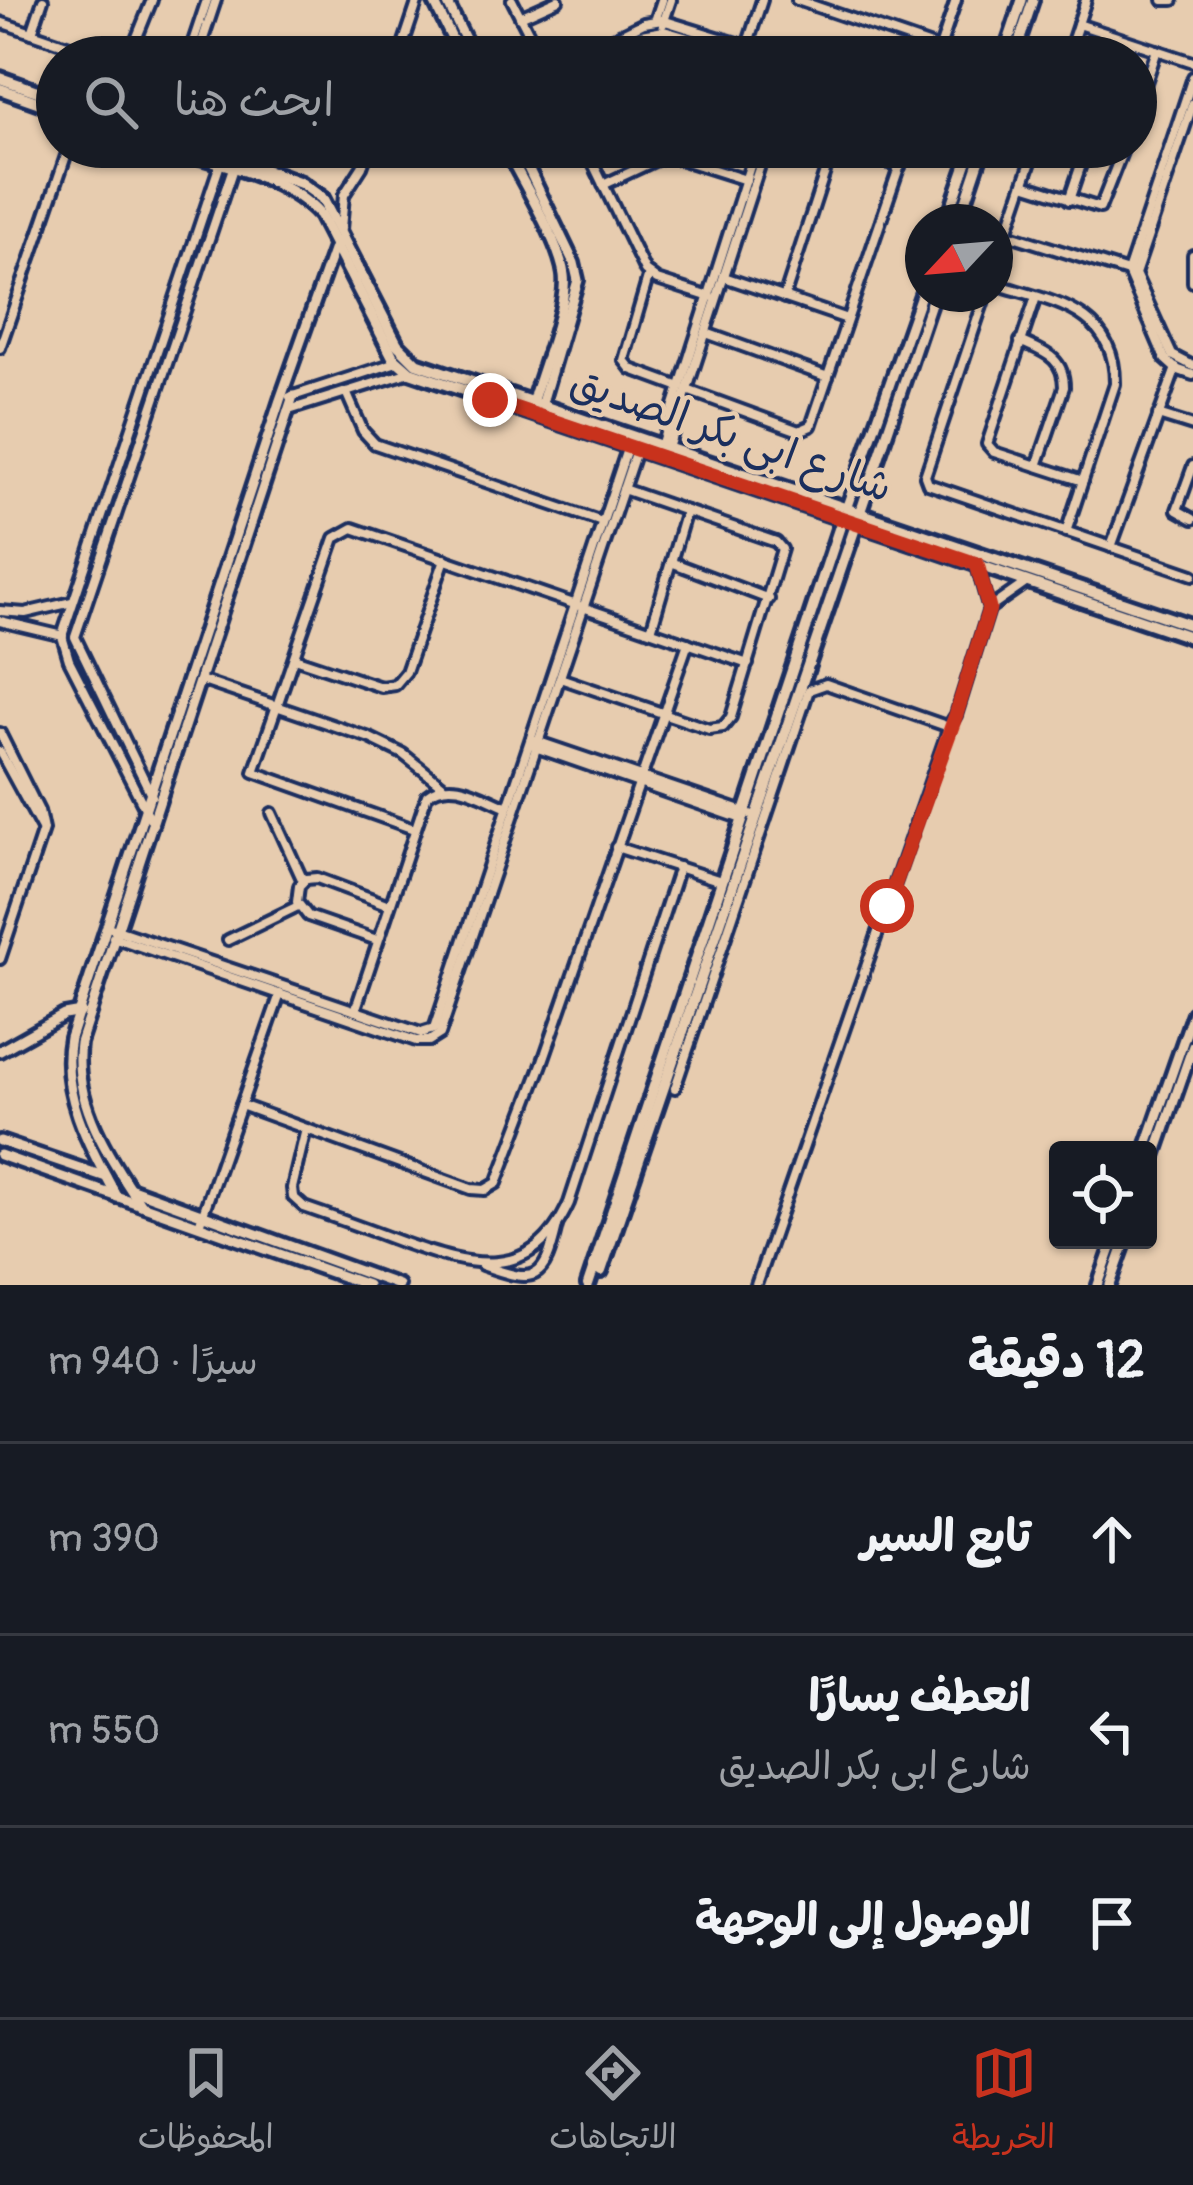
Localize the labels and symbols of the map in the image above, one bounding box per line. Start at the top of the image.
north arrow [905,204,1013,312]
street label: شارع ابى بكر الصديق [563,356,899,516]
route end [463,373,517,427]
route start [860,879,914,933]

